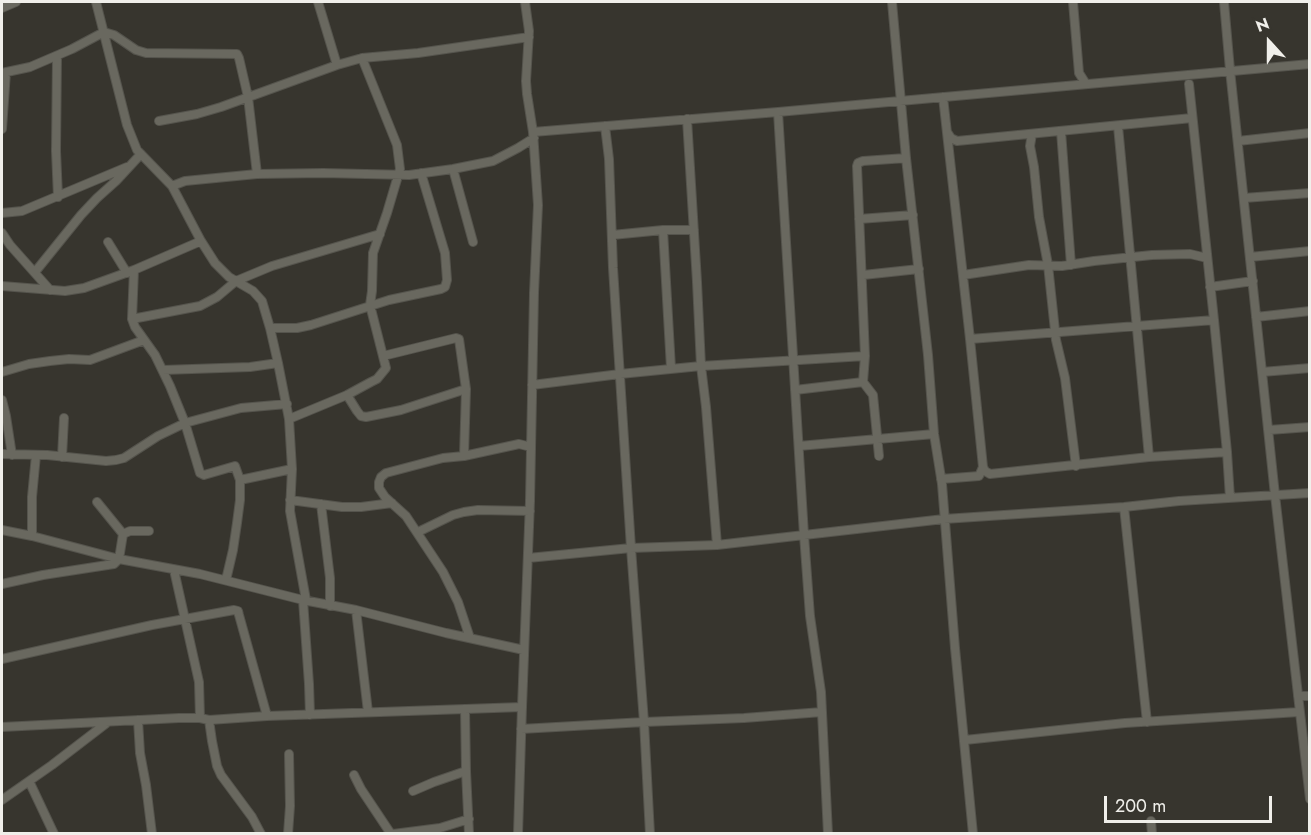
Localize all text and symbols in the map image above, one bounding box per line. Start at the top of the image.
north arrow [1239,12,1299,72]
text: N [1252,12,1272,38]
scale bar [1107,784,1275,822]
text: 200 m [1115,793,1166,819]

